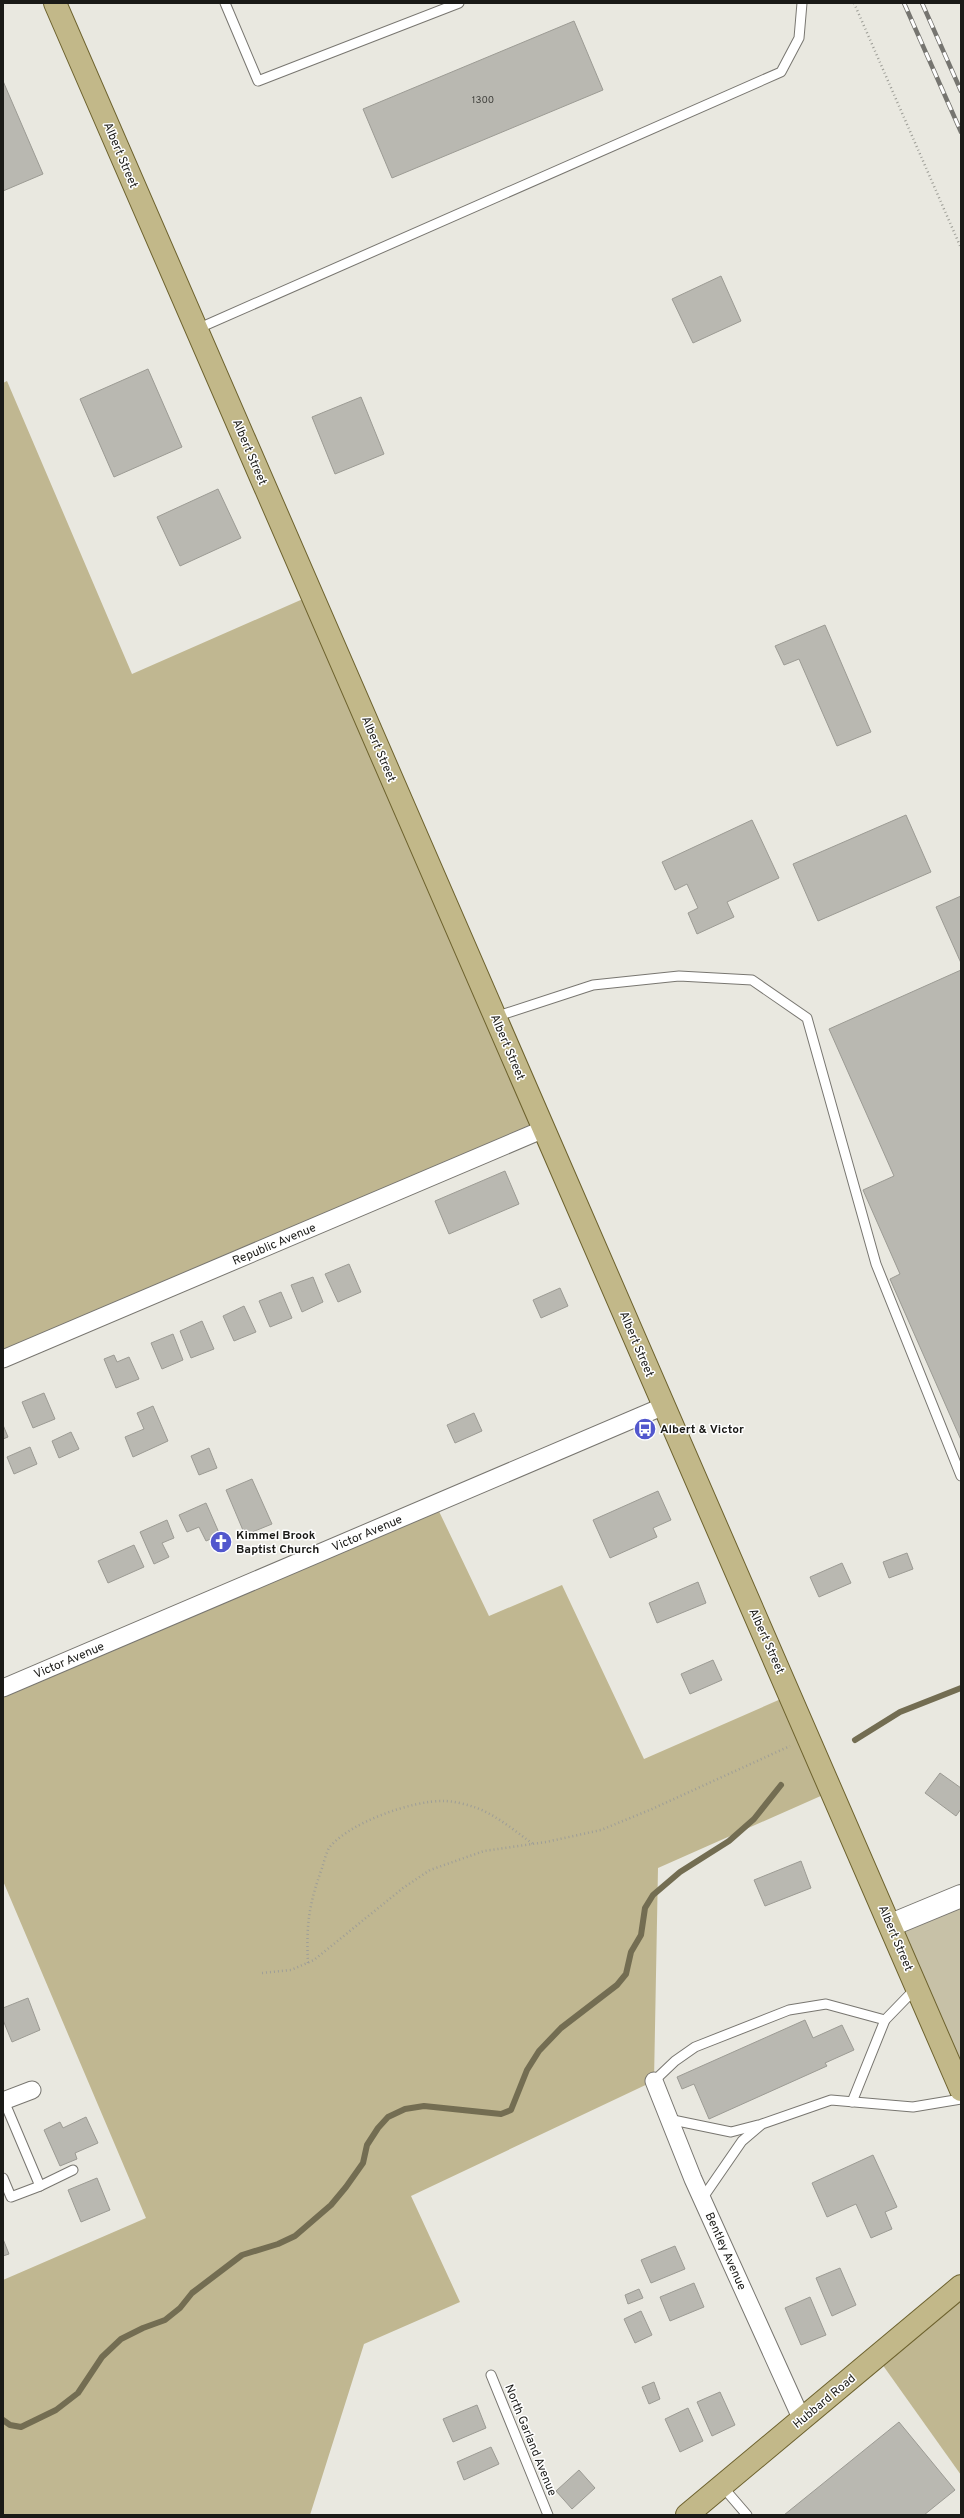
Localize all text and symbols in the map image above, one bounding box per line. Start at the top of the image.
house number: 1300 [472,94,494,107]
street label: Albert Street [99,120,141,191]
street label: Albert Street [228,417,270,488]
street label: Albert Street [357,714,399,785]
street label: Albert Street [486,1012,528,1083]
street label: Republic Avenue [230,1220,319,1270]
street label: Albert Street [615,1309,657,1380]
bus stop icon: Albert & Victor [632,1416,658,1442]
place label: Albert & Victor [660,1422,744,1438]
street label: Victor Avenue [330,1512,405,1556]
place label: Kimmel Brook Baptist Church [236,1528,319,1558]
church icon: Kimmel Brook Baptist Church [208,1529,234,1555]
street label: Albert Street [745,1606,788,1677]
street label: Victor Avenue [32,1639,107,1683]
street label: Albert Street [874,1903,916,1974]
street label: Bentley Avenue [701,2210,749,2293]
street label: Hubbard Road [790,2371,859,2433]
street label: North Garland Avenue [500,2382,560,2499]

